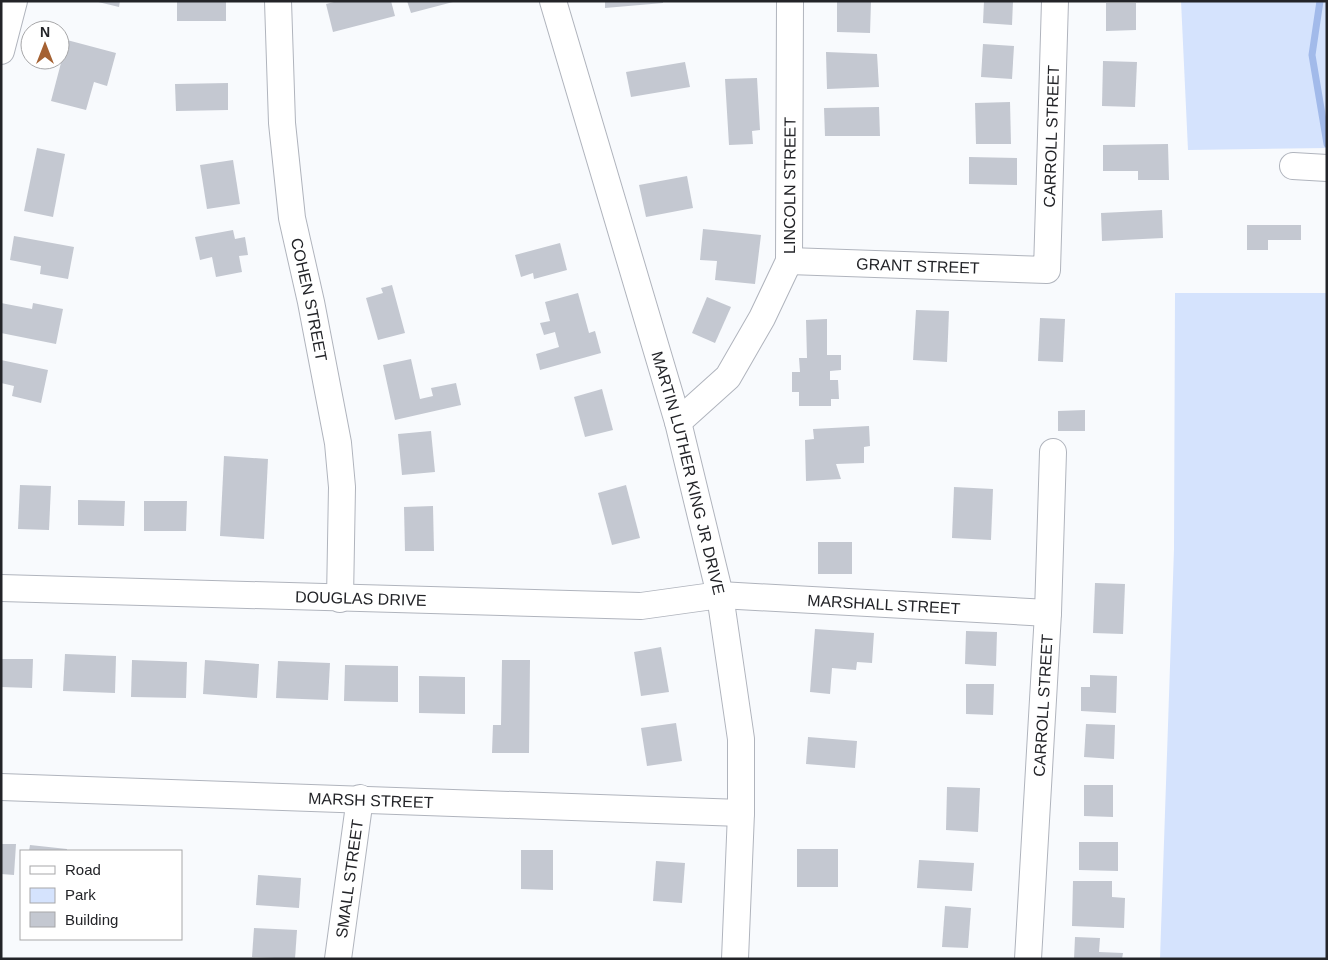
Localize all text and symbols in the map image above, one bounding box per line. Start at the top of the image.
north arrow [20,20,70,70]
text: N [40,24,50,40]
street label: CARROLL STREET [1040,64,1062,208]
street label: LINCOLN STREET [781,117,798,254]
street label: COHEN STREET [288,236,331,363]
street label: GRANT STREET [856,255,980,276]
street label: MARTIN LUTHER KING JR DRIVE [649,349,728,596]
street label: DOUGLAS DRIVE [295,588,427,608]
street label: MARSHALL STREET [807,591,961,617]
street label: CARROLL STREET [1030,634,1055,777]
street label: MARSH STREET [308,789,434,811]
street label: SMALL STREET [332,818,366,939]
legend [20,850,182,940]
text: Road [65,861,101,878]
text: Park [65,886,96,903]
text: Building [65,911,118,928]

